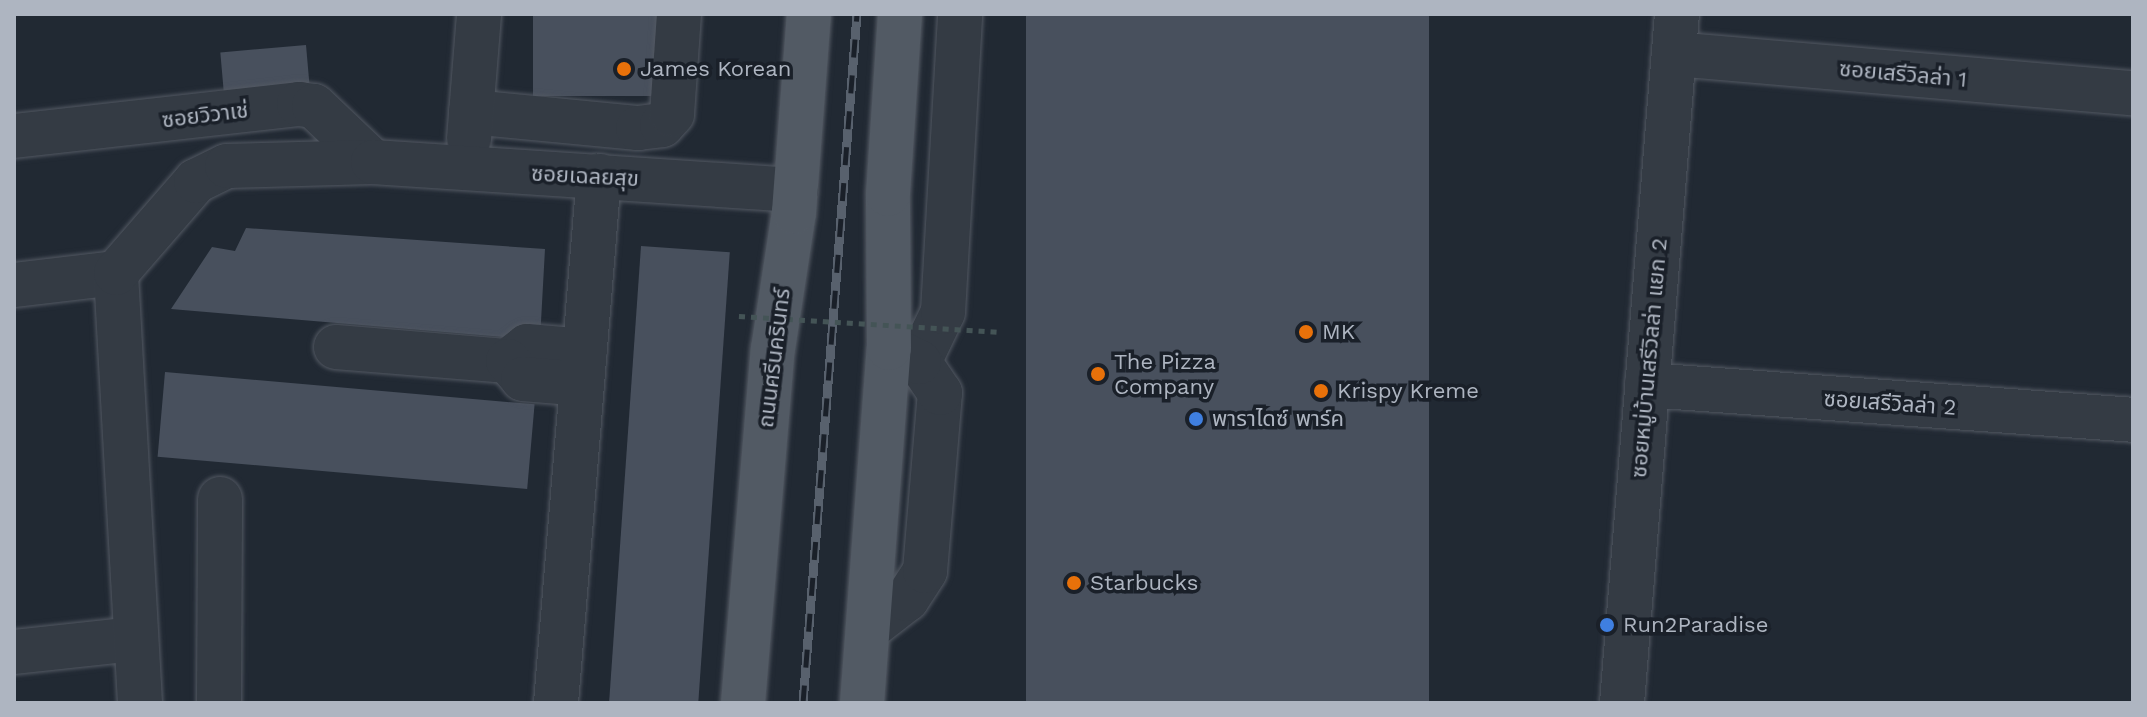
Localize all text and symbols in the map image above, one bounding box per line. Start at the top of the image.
street label: ซอยเสรีวิลล่า 1 [1838,55,1968,93]
place label: James Korean [640,56,791,82]
marker: James Korean [615,60,633,78]
street label: ซอยวิวาเช่ [160,97,250,133]
street label: ซอยเฉลยสุข [531,160,639,192]
street label: ซอยหมู่บ้านเสรีวิลล่า แยก 2 [1625,237,1673,479]
street label: ถนนศรีนครินทร์ [752,287,796,429]
place label: MK [1322,319,1355,345]
marker: MK [1297,323,1315,341]
place label: The Pizza Company [1114,348,1216,400]
marker: The Pizza Company [1089,365,1107,383]
place label: Krispy Kreme [1337,378,1480,404]
marker: Krispy Kreme [1312,382,1330,400]
street label: ซอยเสรีวิลล่า 2 [1823,385,1957,421]
place label: พาราไดซ์ พาร์ค [1212,406,1344,432]
marker: พาราไดซ์ พาร์ค [1187,410,1205,428]
place label: Starbucks [1090,570,1198,596]
marker: Starbucks [1065,574,1083,592]
place label: Run2Paradise [1623,612,1768,638]
marker: Run2Paradise [1598,616,1616,634]

